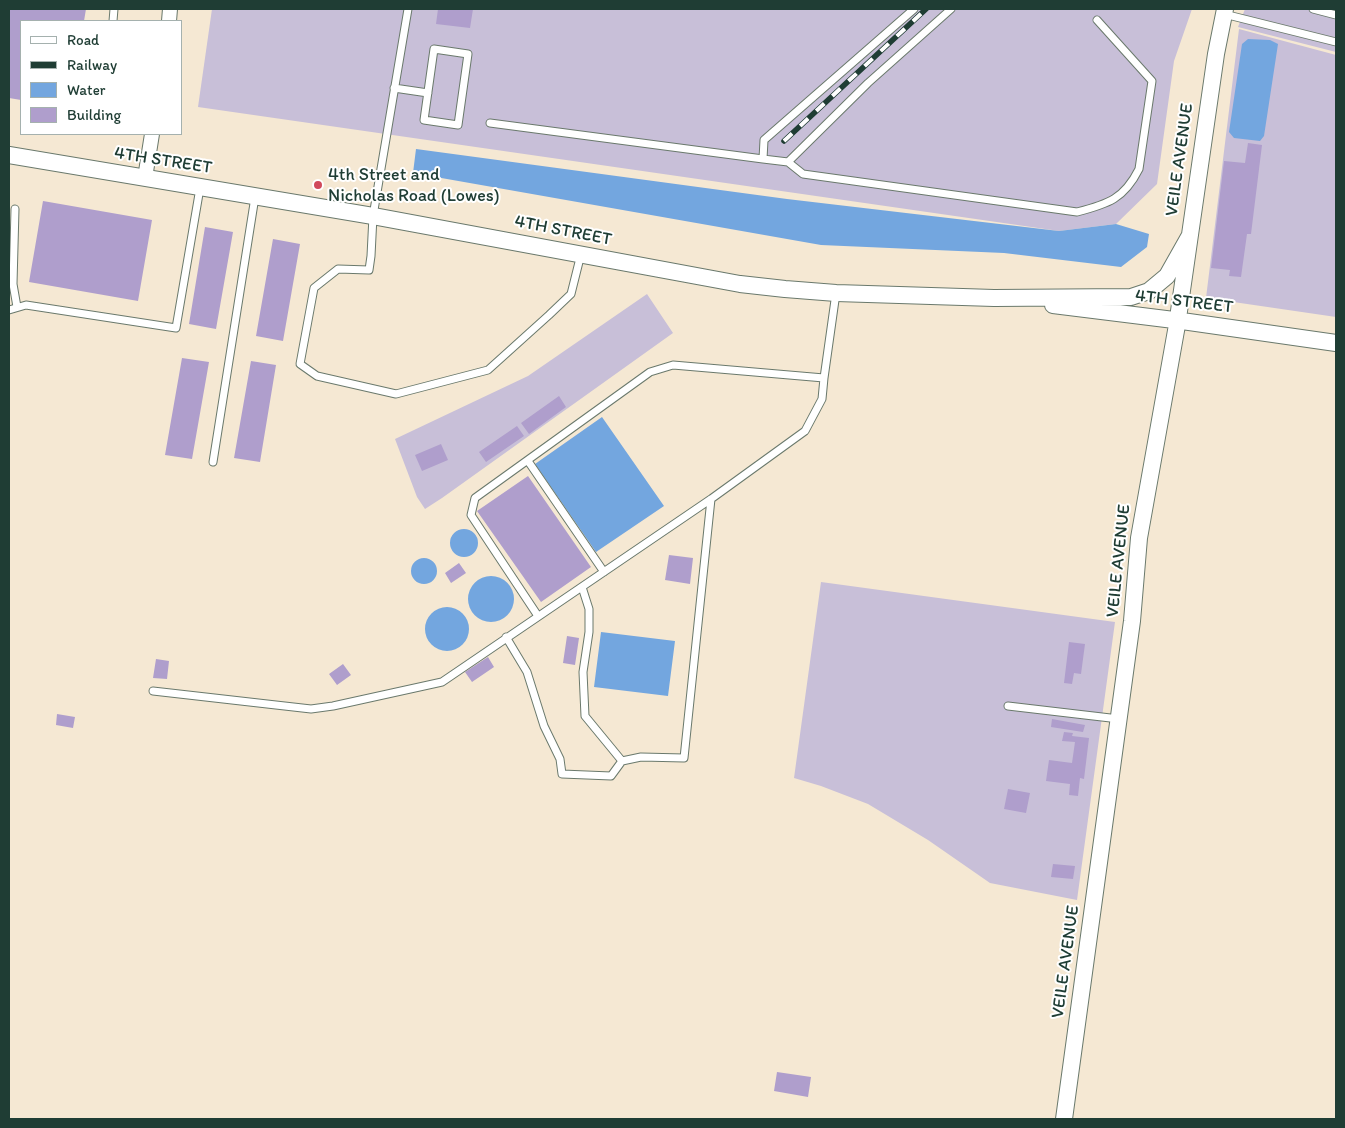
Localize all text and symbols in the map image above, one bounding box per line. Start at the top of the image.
legend [20,20,182,135]
text: Road [67,31,99,49]
text: Railway [67,56,117,74]
text: Water [67,81,105,99]
street label: VEILE AVENUE [1161,102,1199,218]
text: Building [67,106,121,124]
street label: 4TH STREET [112,143,214,179]
place label: 4th Street and Nicholas Road (Lowes) [328,164,500,206]
marker: 4th Street and Nicholas Road (Lowes) [312,179,324,191]
street label: 4TH STREET [512,211,614,251]
street label: 4TH STREET [1134,285,1234,319]
street label: VEILE AVENUE [1102,503,1136,619]
street label: VEILE AVENUE [1047,904,1085,1020]

